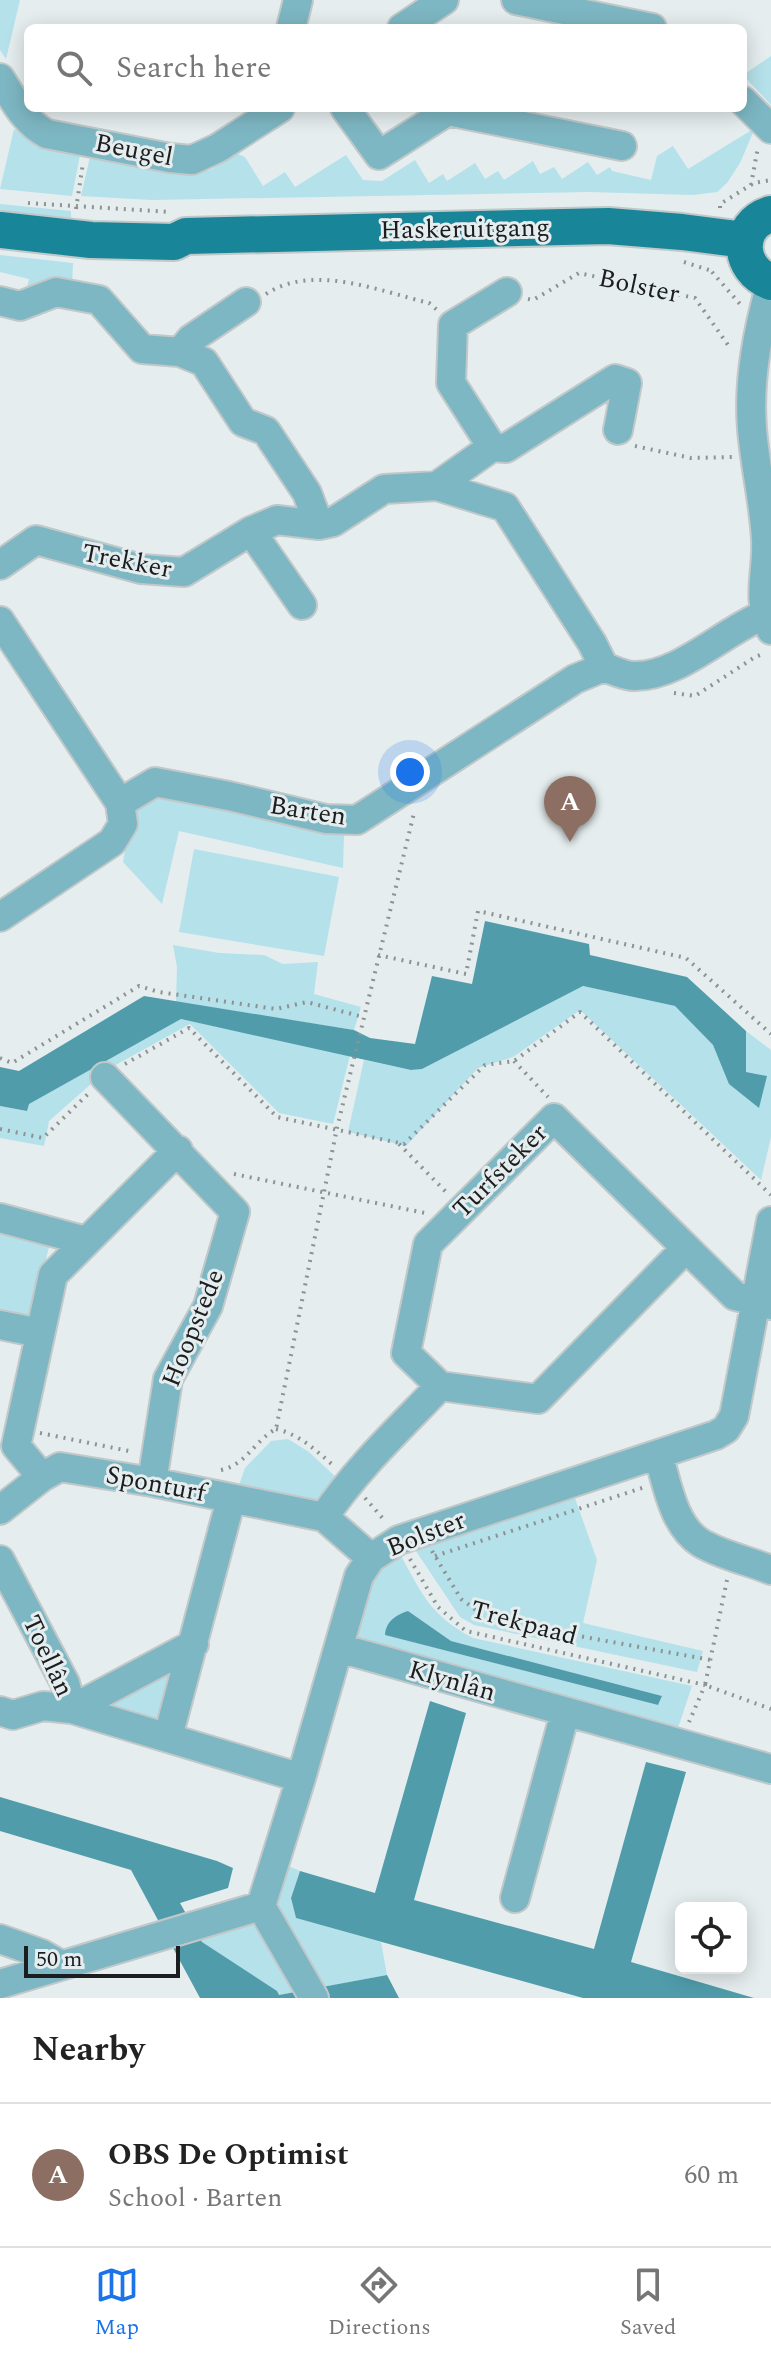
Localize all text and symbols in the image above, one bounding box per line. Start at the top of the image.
search box [24,24,747,112]
text: Search here [116,45,272,91]
icon: search [52,46,96,90]
street label: Beugel [92,123,176,177]
street label: Haskeruitgang [380,208,550,250]
street label: Bolster [595,258,683,314]
street label: Trekker [79,533,175,589]
your location [390,752,430,792]
pin: A [544,776,596,842]
street label: Barten [267,785,349,837]
street label: Turfsteker [443,1114,557,1228]
street label: Hoopstede [151,1263,235,1393]
street label: Sponturf [103,1455,212,1514]
street label: Bolster [380,1500,472,1568]
street label: Trekpaad [466,1590,582,1656]
street label: Toellân [12,1609,84,1703]
street label: Klynlân [404,1650,500,1712]
map controls [675,1902,747,1974]
button: locate [675,1902,747,1974]
scale bar [24,1942,180,1978]
text: 50 m [36,1943,82,1976]
text: Nearby [32,2024,145,2076]
text: OBS De Optimist [108,2132,349,2178]
text: A [48,2155,68,2195]
text: 60 m [684,2155,739,2195]
text: School · Barten [108,2178,282,2218]
tab: Map [95,2263,139,2344]
tab: Directions [328,2263,431,2344]
tab: Saved [620,2263,676,2344]

